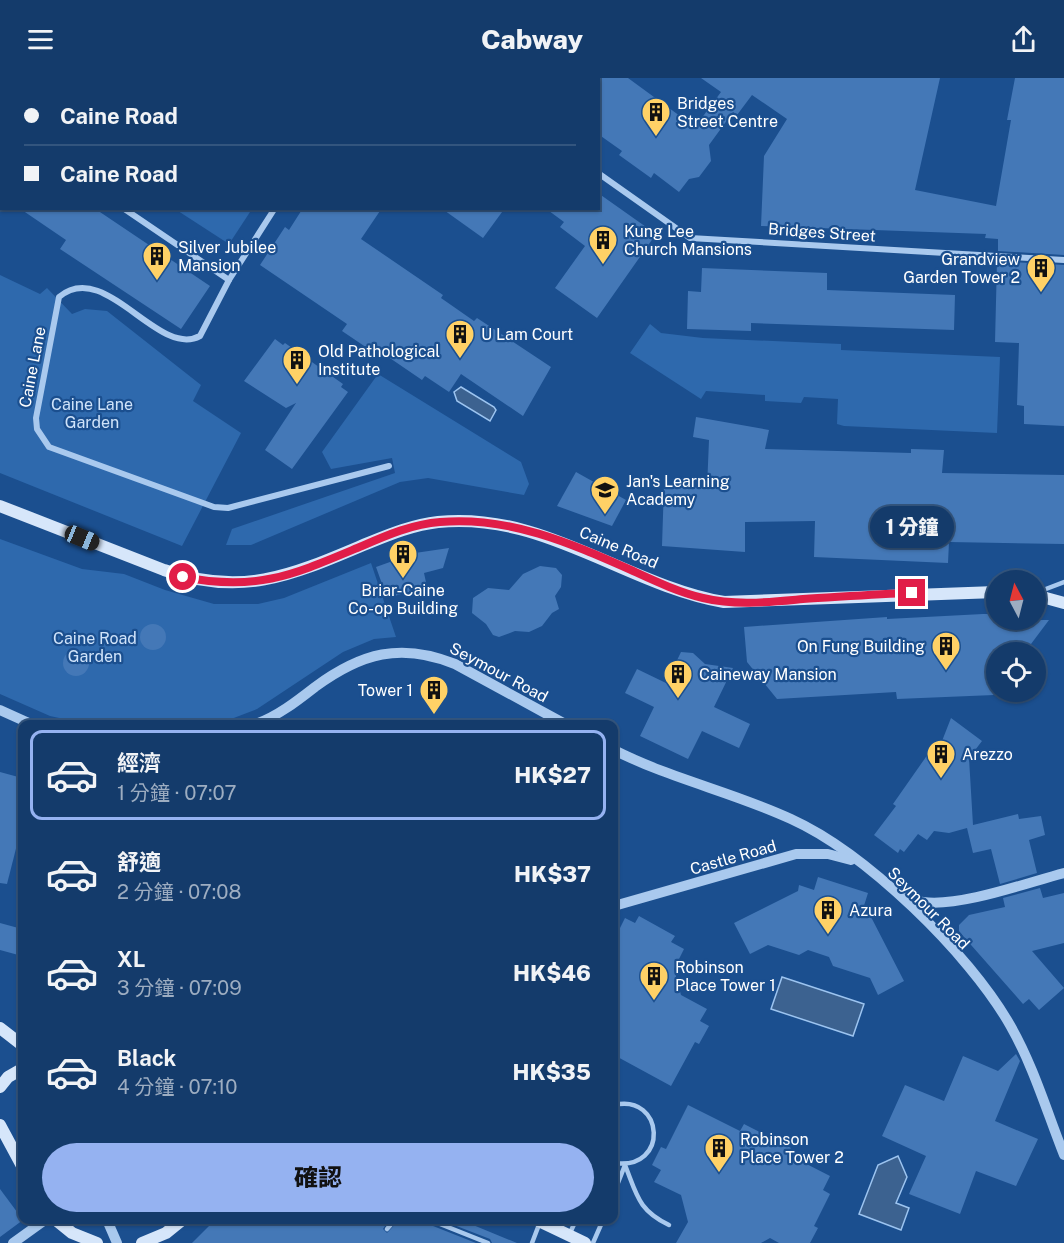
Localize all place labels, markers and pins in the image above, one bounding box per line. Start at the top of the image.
place label: Bridges Street Centre [677,94,778,131]
building icon: Bridges Street Centre [640,96,672,138]
place label: Kung Lee Church Mansions [624,222,752,259]
building icon: Kung Lee Church Mansions [587,224,619,266]
place label: Silver Jubilee Mansion [178,238,276,275]
building icon: Silver Jubilee Mansion [141,240,173,282]
place label: Grandview Garden Tower 2 [903,250,1021,287]
building icon: Grandview Garden Tower 2 [1025,252,1057,294]
building icon: U Lam Court [444,318,476,360]
place label: U Lam Court [481,325,573,344]
place label: Old Pathological Institute [318,342,440,379]
building icon: Old Pathological Institute [281,344,313,386]
place label: Jan's Learning Academy [626,472,730,509]
school or university icon: Jan's Learning Academy [589,474,621,516]
building icon: Briar-Caine Co-op Building [387,538,419,580]
place label: Briar-Caine Co-op Building [348,581,458,618]
building icon: On Fung Building [930,630,962,672]
place label: On Fung Building [797,637,925,656]
building icon: Caineway Mansion [662,658,694,700]
place label: Caineway Mansion [699,665,837,684]
building icon: Tower 1 [418,674,450,716]
place label: Tower 1 [358,681,413,700]
building icon: Arezzo [925,738,957,780]
place label: Arezzo [962,745,1013,764]
building icon: Azura [812,894,844,936]
place label: Azura [849,901,892,920]
place label: Robinson Place Tower 1 [675,958,776,995]
building icon: Robinson Place Tower 1 [638,960,670,1002]
place label: Robinson Place Tower 2 [740,1130,844,1167]
building icon: Robinson Place Tower 2 [703,1132,735,1174]

